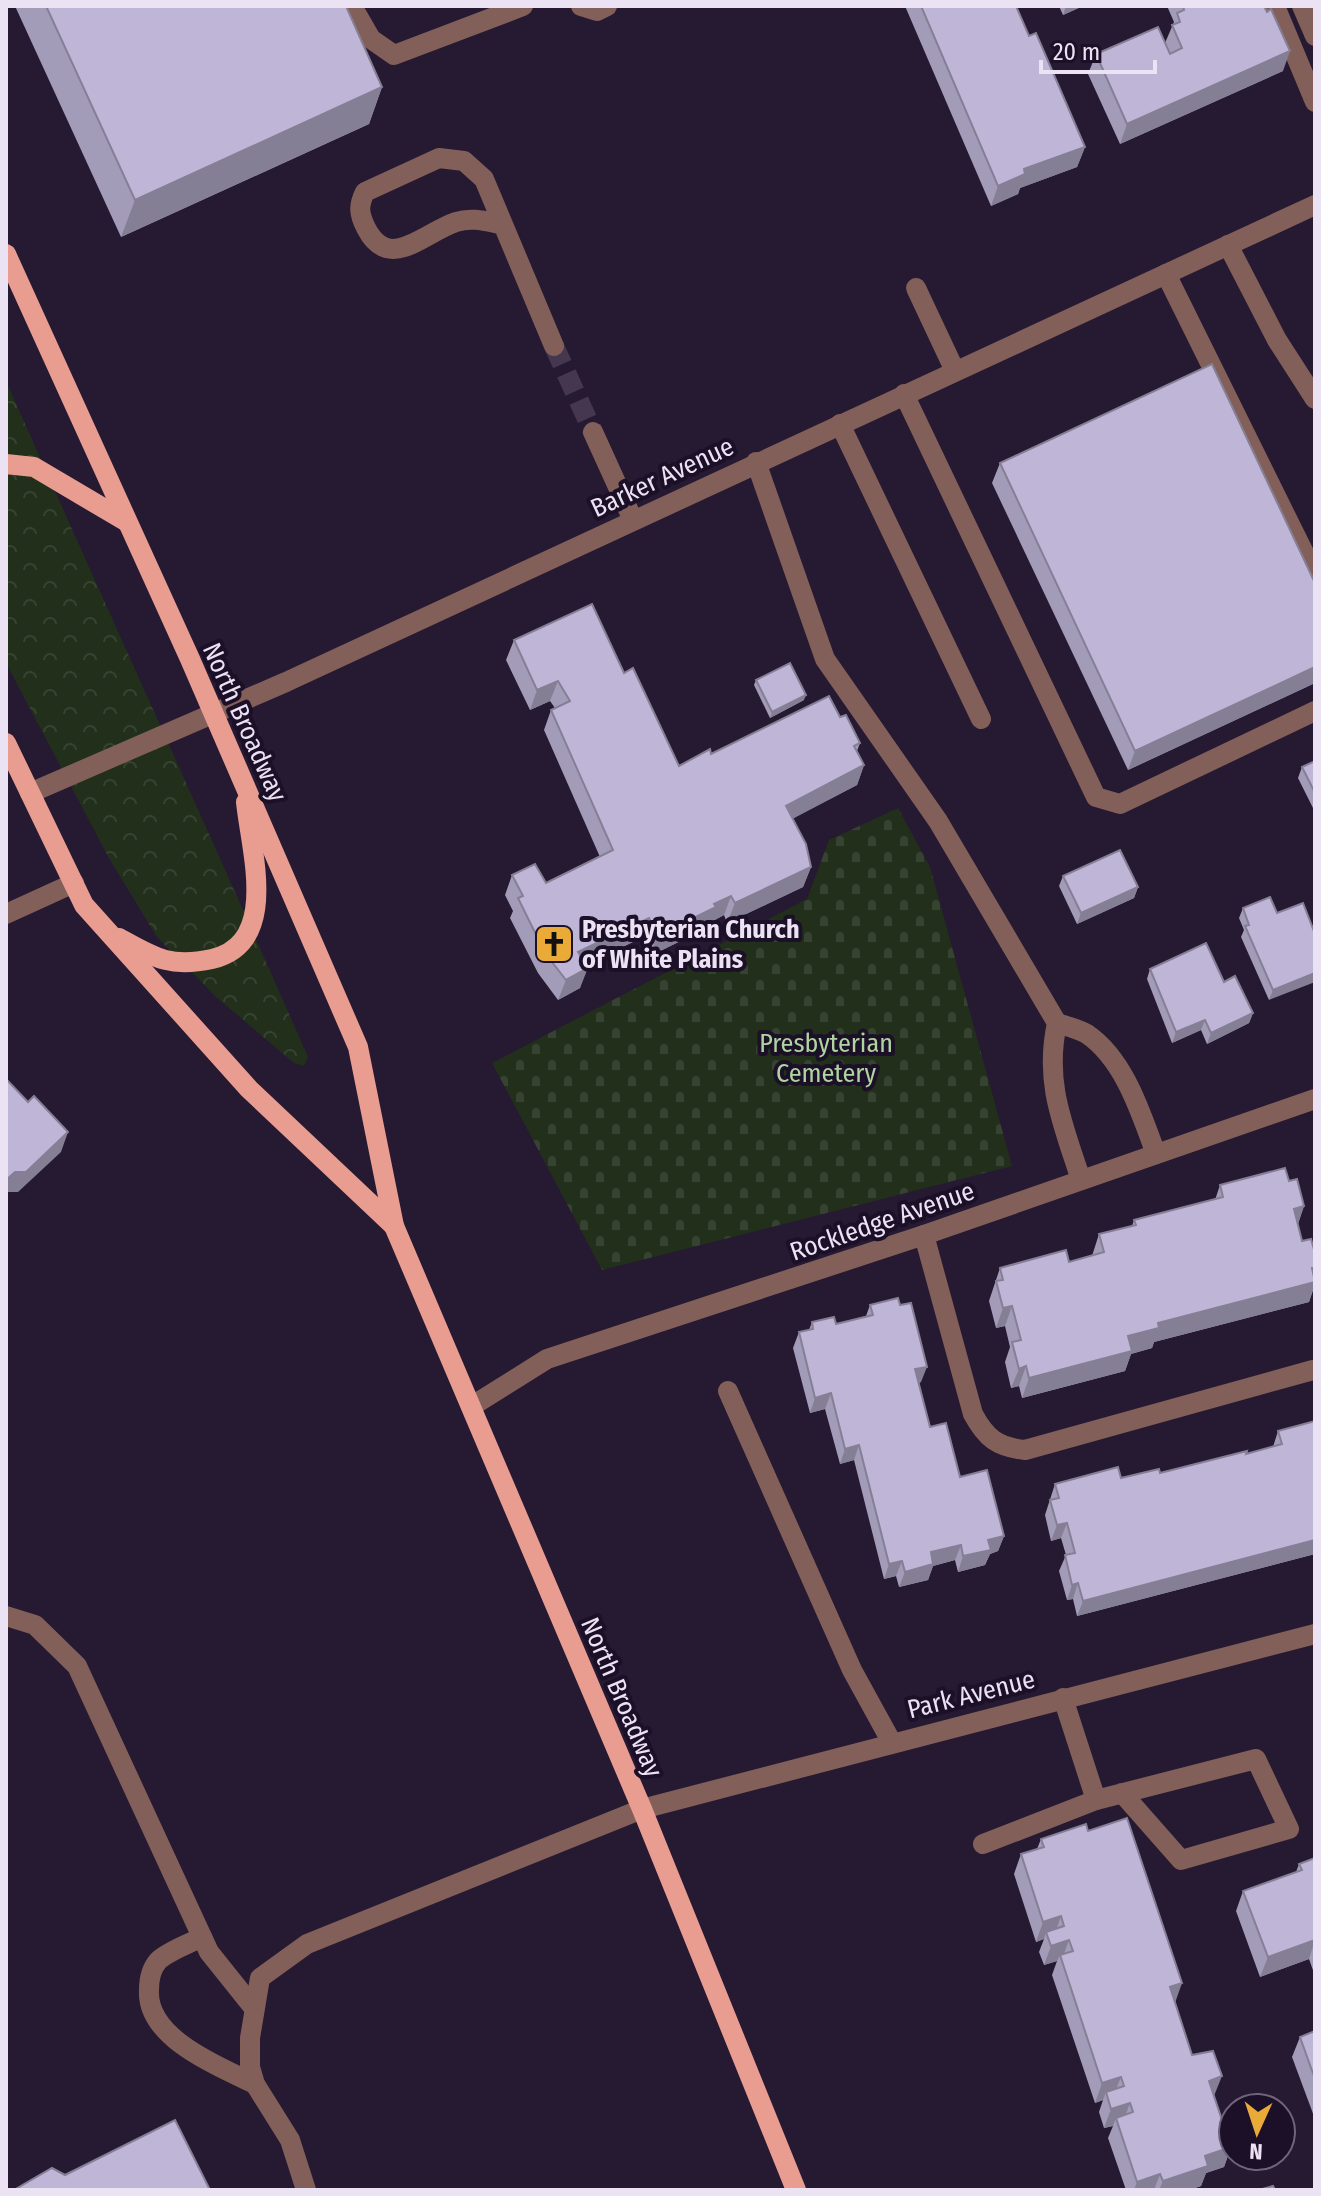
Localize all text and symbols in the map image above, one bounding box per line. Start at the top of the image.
scale bar [1041,24,1155,74]
text: 20 m [1053,38,1100,66]
street label: Barker Avenue [586,431,739,524]
street label: North Broadway [196,638,293,807]
place label: Presbyterian Church of White Plains [582,914,800,975]
church icon: Presbyterian Church of White Plains [533,923,575,965]
park label: Presbyterian Cemetery [759,1028,893,1089]
street label: Rockledge Avenue [786,1175,979,1268]
street label: North Broadway [574,1613,669,1782]
street label: Park Avenue [904,1664,1038,1725]
north arrow [1217,2092,1297,2172]
text: N [1249,2138,1263,2165]

